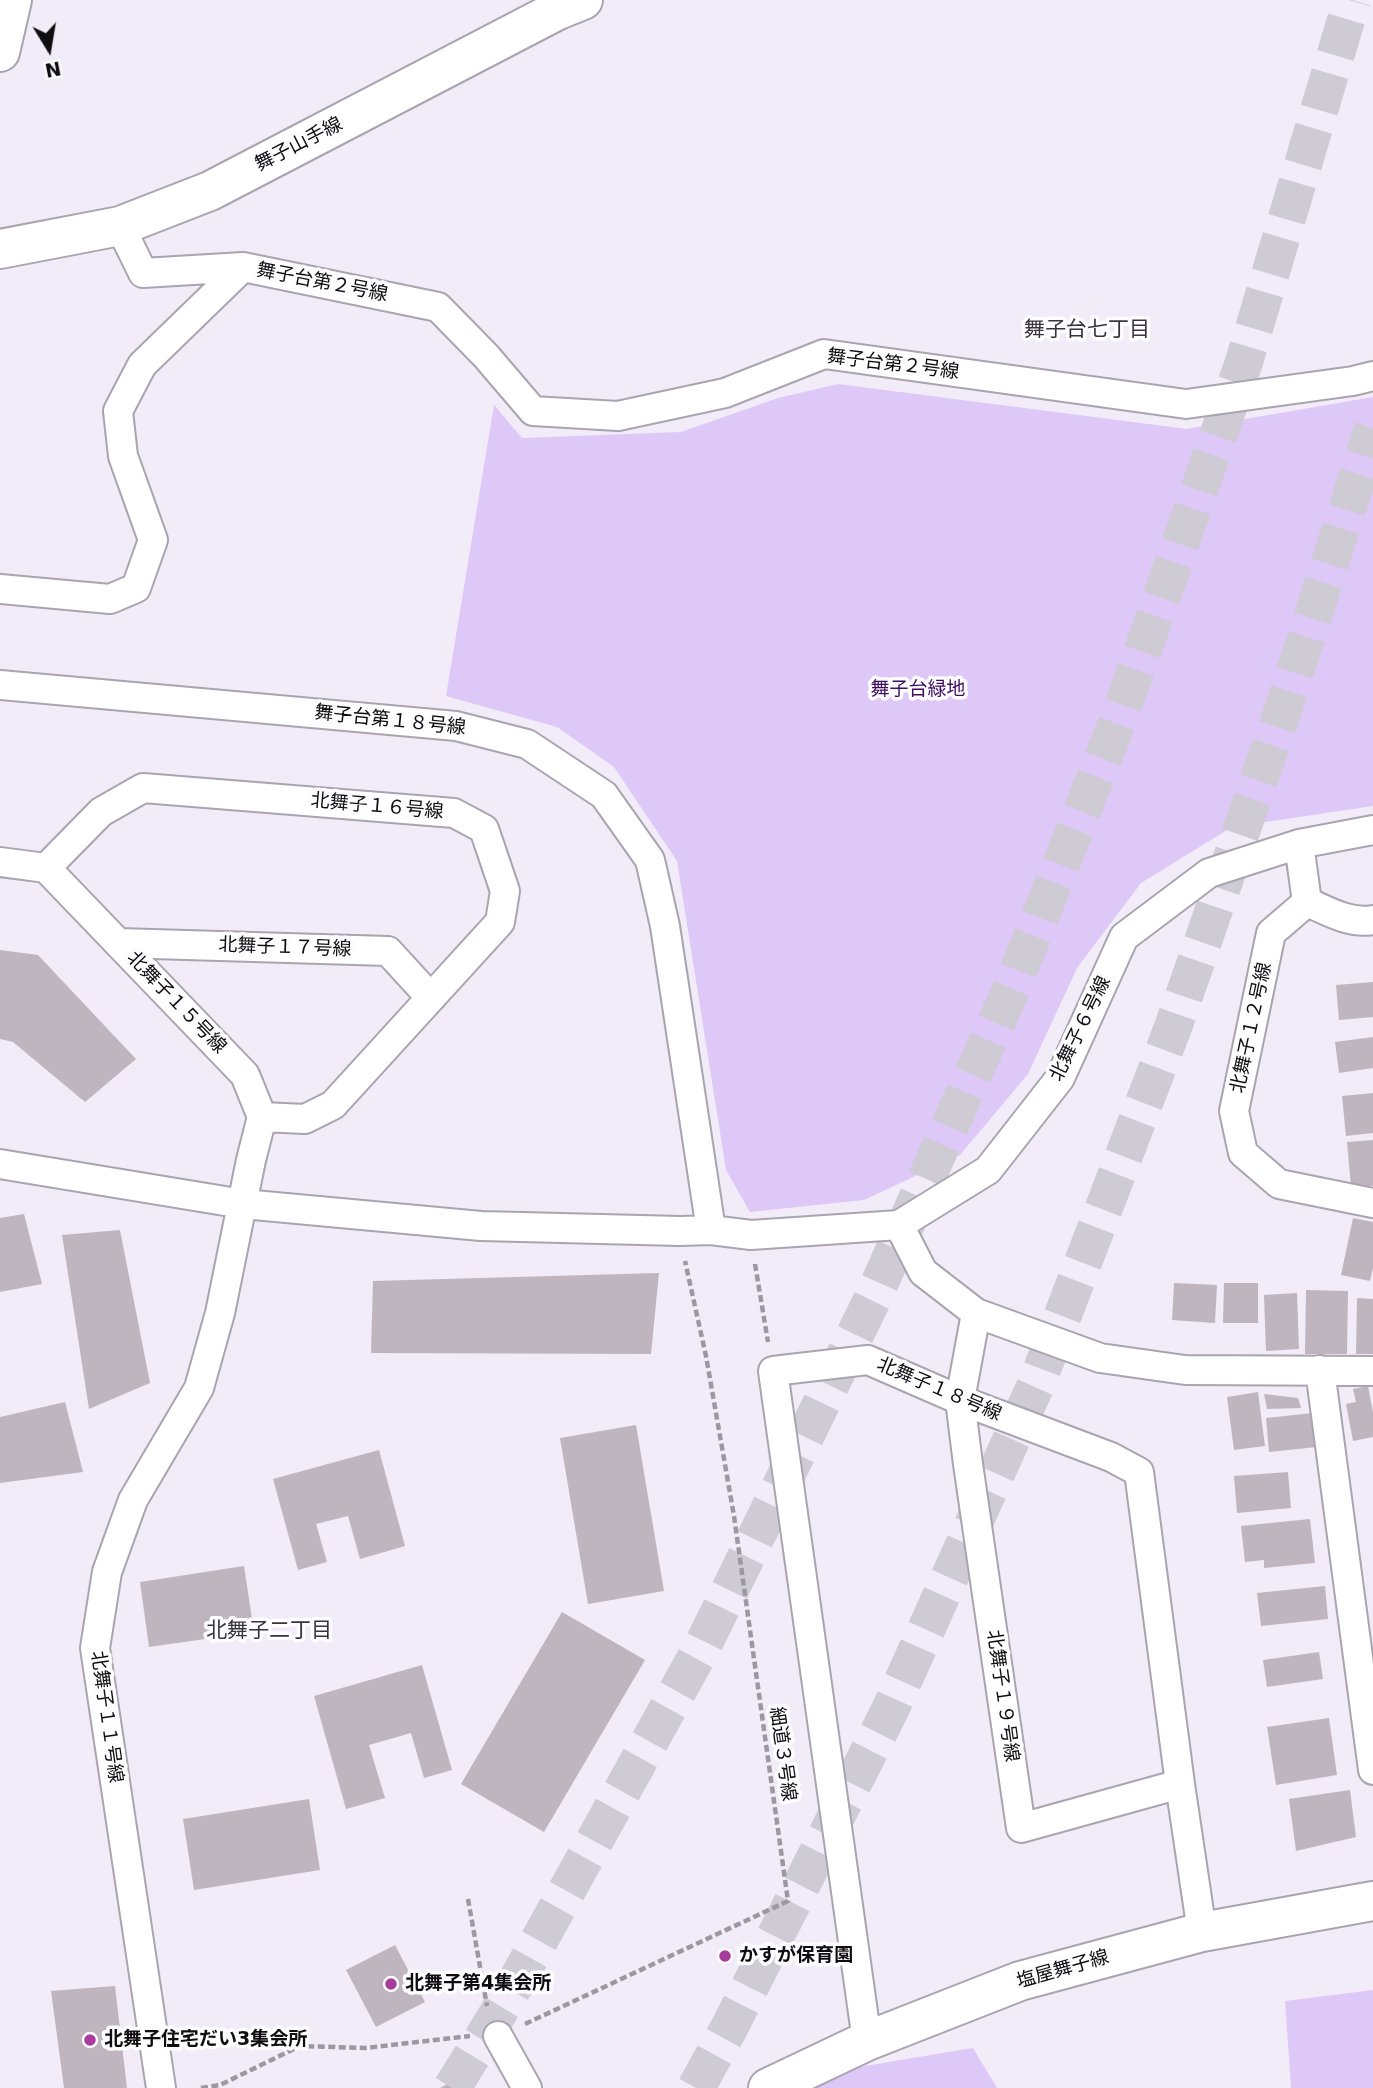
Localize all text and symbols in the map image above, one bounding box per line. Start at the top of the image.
north arrow [14,14,84,84]
text: N [43,57,63,82]
street label: 舞子山手線 [252,113,346,177]
street label: 舞子台第２号線 [255,259,389,307]
district label: 舞子台七丁目 [1024,318,1150,344]
street label: 舞子台第２号線 [826,346,960,384]
park label: 舞子台緑地 [871,679,965,701]
street label: 舞子台第１８号線 [313,702,467,740]
street label: 北舞子１６号線 [310,790,444,824]
street label: 北舞子１７号線 [218,934,352,962]
street label: 北舞子１５号線 [122,947,230,1059]
street label: 北舞子１２号線 [1227,961,1277,1095]
street label: 北舞子６号線 [1046,973,1116,1085]
street label: 北舞子１８号線 [873,1354,1005,1426]
district label: 北舞子二丁目 [206,1619,332,1645]
street label: 北舞子１９号線 [981,1629,1023,1763]
street label: 北舞子１１号線 [85,1650,127,1784]
street label: 細道３号線 [764,1705,800,1803]
place label: かすが保育園 [739,1945,853,1967]
street label: 塩屋舞子線 [1014,1946,1112,1994]
marker: かすが保育園 [717,1948,733,1964]
place label: 北舞子第4集会所 [405,1973,551,1995]
marker: 北舞子第4集会所 [383,1976,399,1992]
place label: 北舞子住宅だい3集会所 [104,2029,307,2051]
marker: 北舞子住宅だい3集会所 [82,2032,98,2048]

